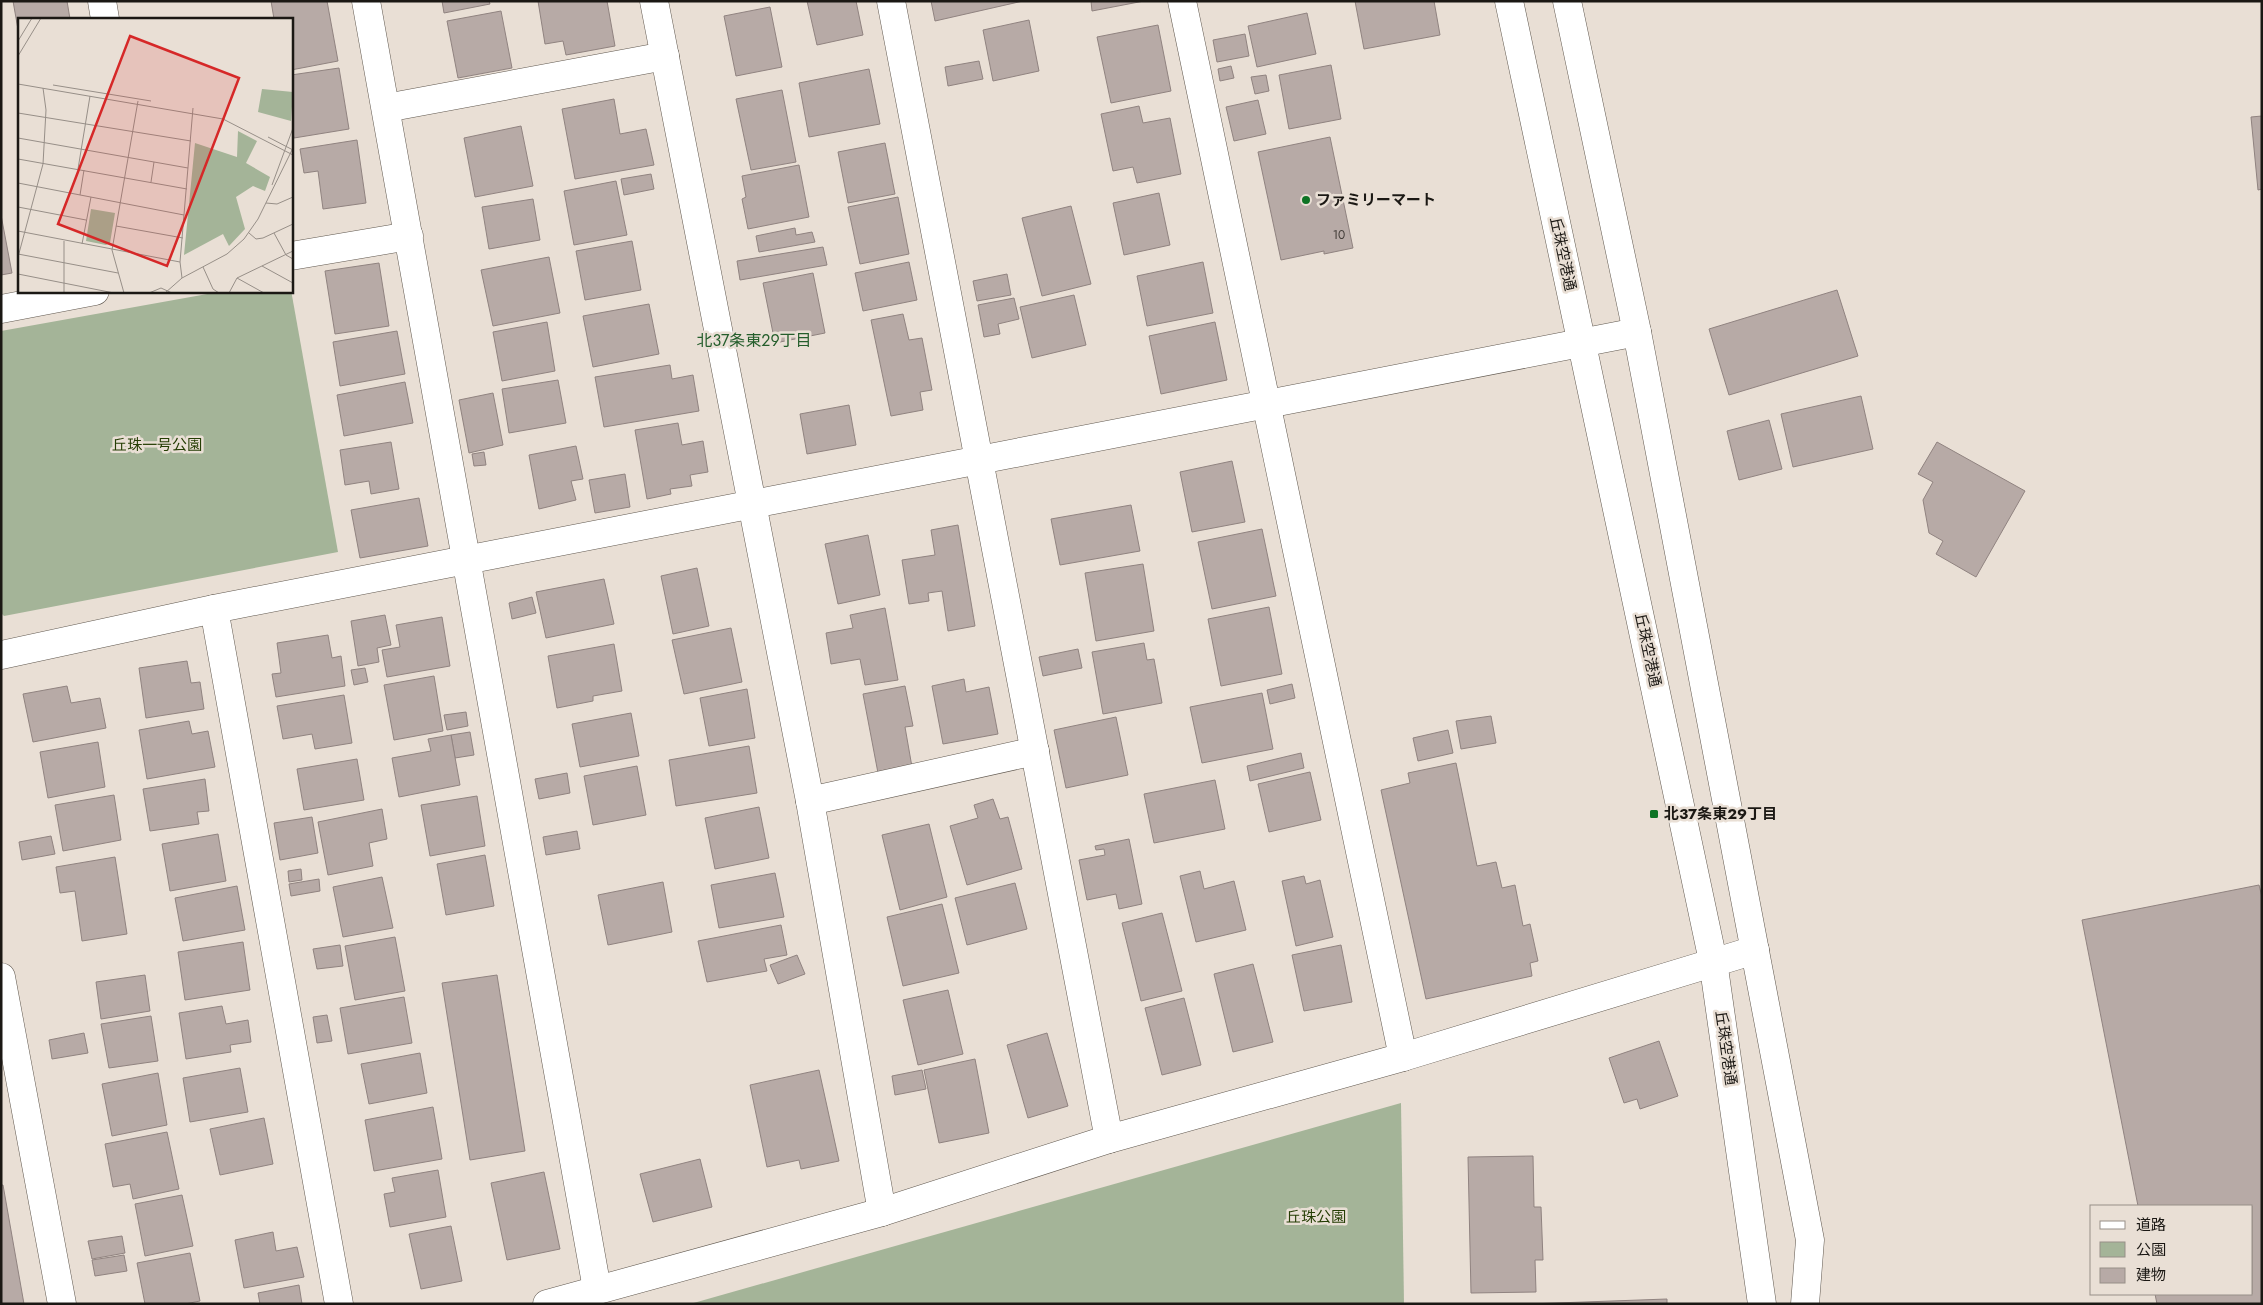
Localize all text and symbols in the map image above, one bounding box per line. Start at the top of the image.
inset map [18,18,292,292]
place label: ファミリーマート [1316,189,1436,211]
marker: ファミリーマート [1300,194,1312,206]
street label: 丘珠空港通 [1544,215,1582,293]
house number: 10 [1333,226,1345,244]
district label: 北37条東29丁目 [696,329,812,352]
park label: 丘珠一号公園 [112,434,202,456]
street label: 丘珠空港通 [1629,611,1667,689]
place label: 北37条東29丁目 [1664,803,1777,825]
marker: 北37条東29丁目 [1648,808,1660,820]
street label: 丘珠空港通 [1710,1009,1742,1087]
legend [2090,1205,2253,1295]
park label: 丘珠公園 [1286,1206,1346,1228]
text: 道路 [2136,1214,2166,1236]
text: 公園 [2136,1239,2166,1261]
text: 建物 [2136,1264,2166,1286]

